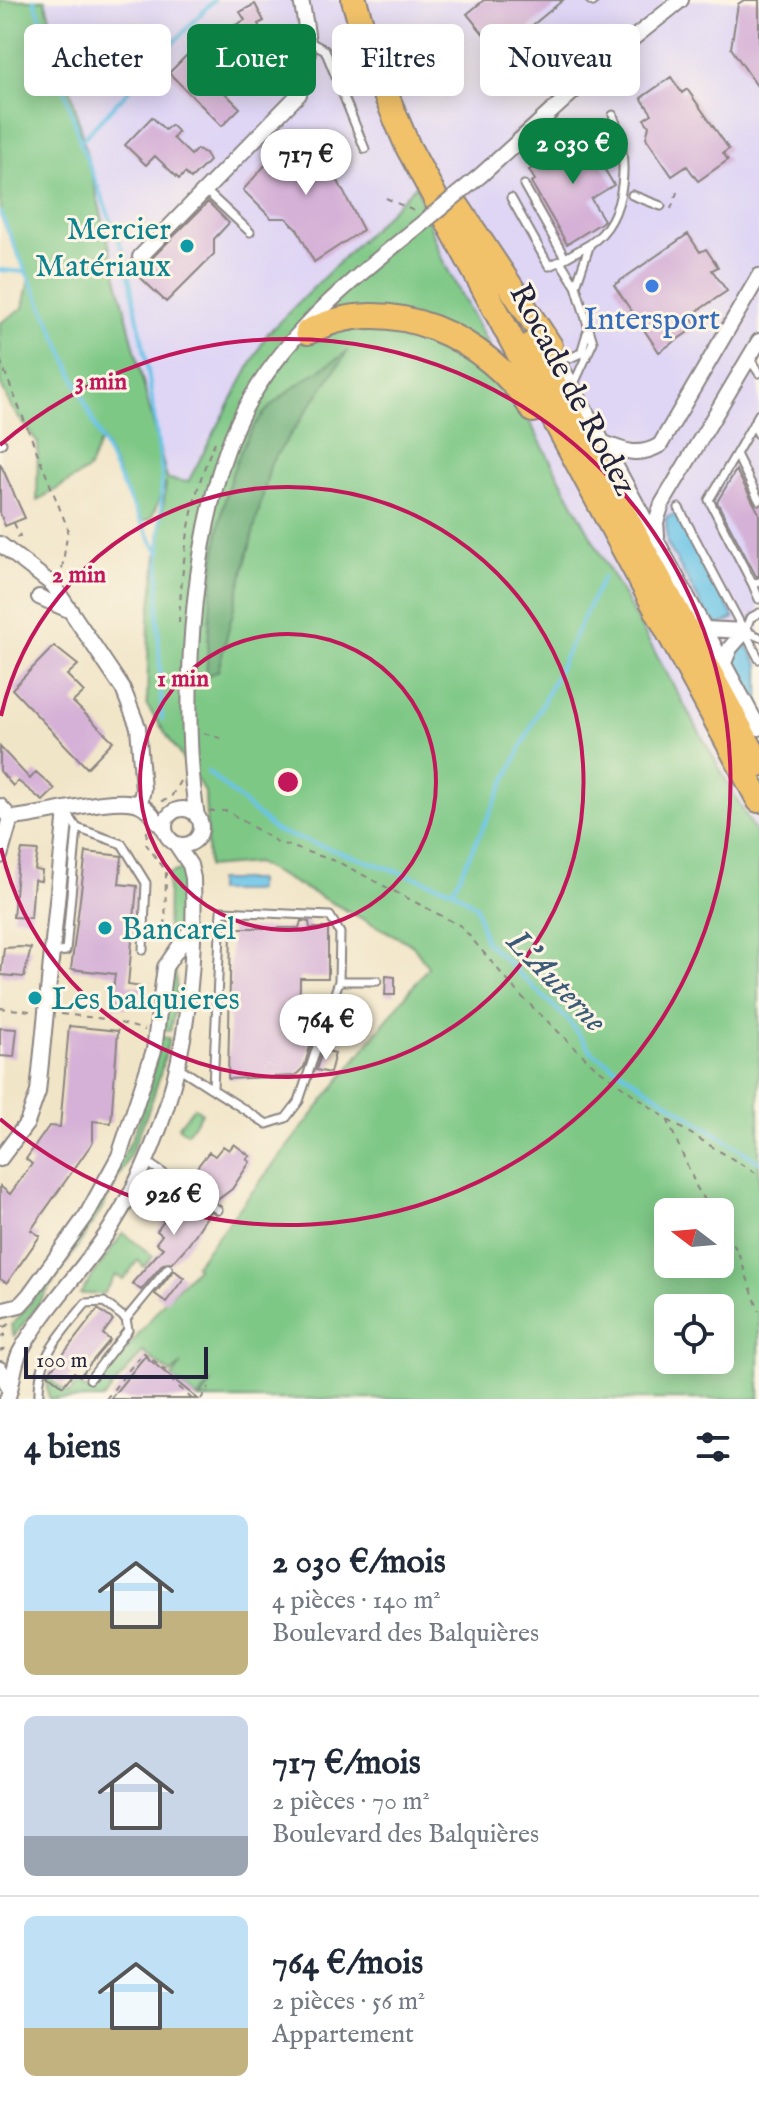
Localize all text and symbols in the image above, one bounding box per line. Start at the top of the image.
chip: Acheter [24,24,171,96]
chip: Louer [187,24,316,96]
chip: Filtres [332,24,464,96]
chip: Nouveau [480,24,640,96]
pin: 2 030 € [499,118,647,186]
text: 2 030 € [536,127,610,160]
pin: 717 € [250,129,362,197]
text: 717 € [279,138,333,171]
place label: Mercier Matériaux [35,210,171,288]
marker: Mercier Matériaux [178,237,196,255]
street label: Rocade de Rodez [499,277,645,503]
marker: Intersport [643,277,661,295]
place label: Intersport [584,300,720,341]
text: 3 min [75,367,127,398]
text: 2 min [52,560,106,591]
text: 1 min [157,664,209,695]
centre of rings [274,768,302,796]
place label: Bancarel [121,910,236,951]
marker: Bancarel [96,919,114,937]
water label: L'Auterne [496,920,616,1043]
place label: Les balquieres [51,980,240,1021]
marker: Les balquieres [26,989,44,1007]
pin: 764 € [270,994,382,1062]
text: 764 € [298,1003,354,1036]
pin: 926 € [118,1169,230,1237]
text: 926 € [146,1178,202,1211]
north arrow [654,1198,734,1278]
map controls [654,1198,734,1374]
button: locate [654,1294,734,1374]
scale bar [24,1343,208,1379]
text: 100 m [36,1347,88,1375]
icon: filters [691,1425,735,1469]
text: 4 biens [24,1426,121,1469]
text: 2 030 €/mois [272,1541,446,1584]
icon: home [88,1547,184,1643]
text: 4 pièces · 140 m² [272,1584,441,1617]
text: Boulevard des Balquières [272,1617,539,1650]
text: 717 €/mois [272,1742,421,1785]
icon: home [88,1748,184,1844]
text: 2 pièces · 70 m² [272,1785,430,1818]
text: Boulevard des Balquières [272,1818,539,1851]
text: 764 €/mois [272,1942,423,1985]
icon: home [88,1948,184,2044]
text: 2 pièces · 56 m² [272,1985,425,2018]
text: Appartement [272,2018,414,2051]

